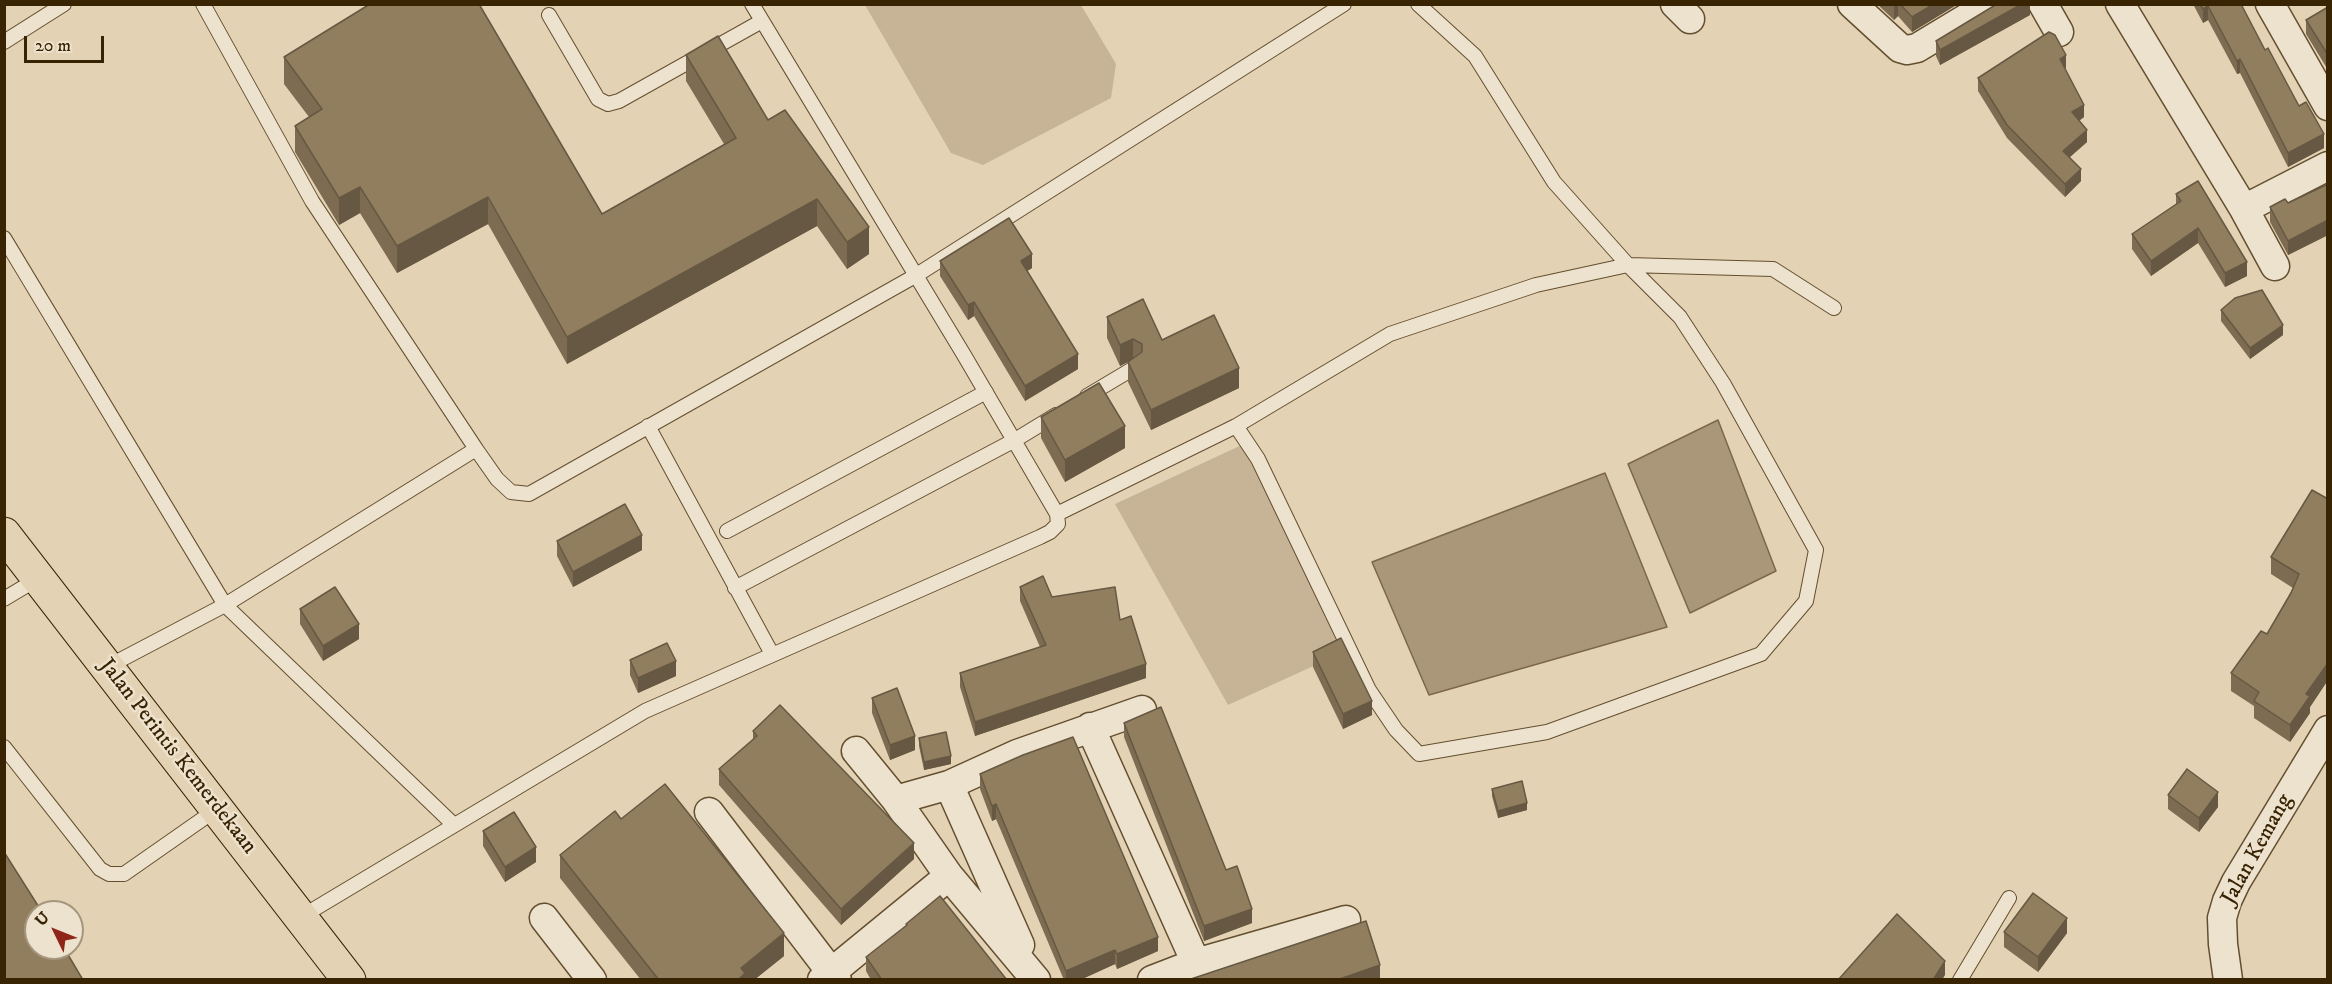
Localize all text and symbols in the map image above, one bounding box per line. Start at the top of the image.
scale bar [27,24,106,62]
text: 20 m [35,35,71,57]
street label: Jalan Perintis Kemerdekaan [93,654,261,860]
street label: Jalan Kemang [2217,790,2299,910]
north arrow [24,900,84,960]
text: U [31,908,54,930]

